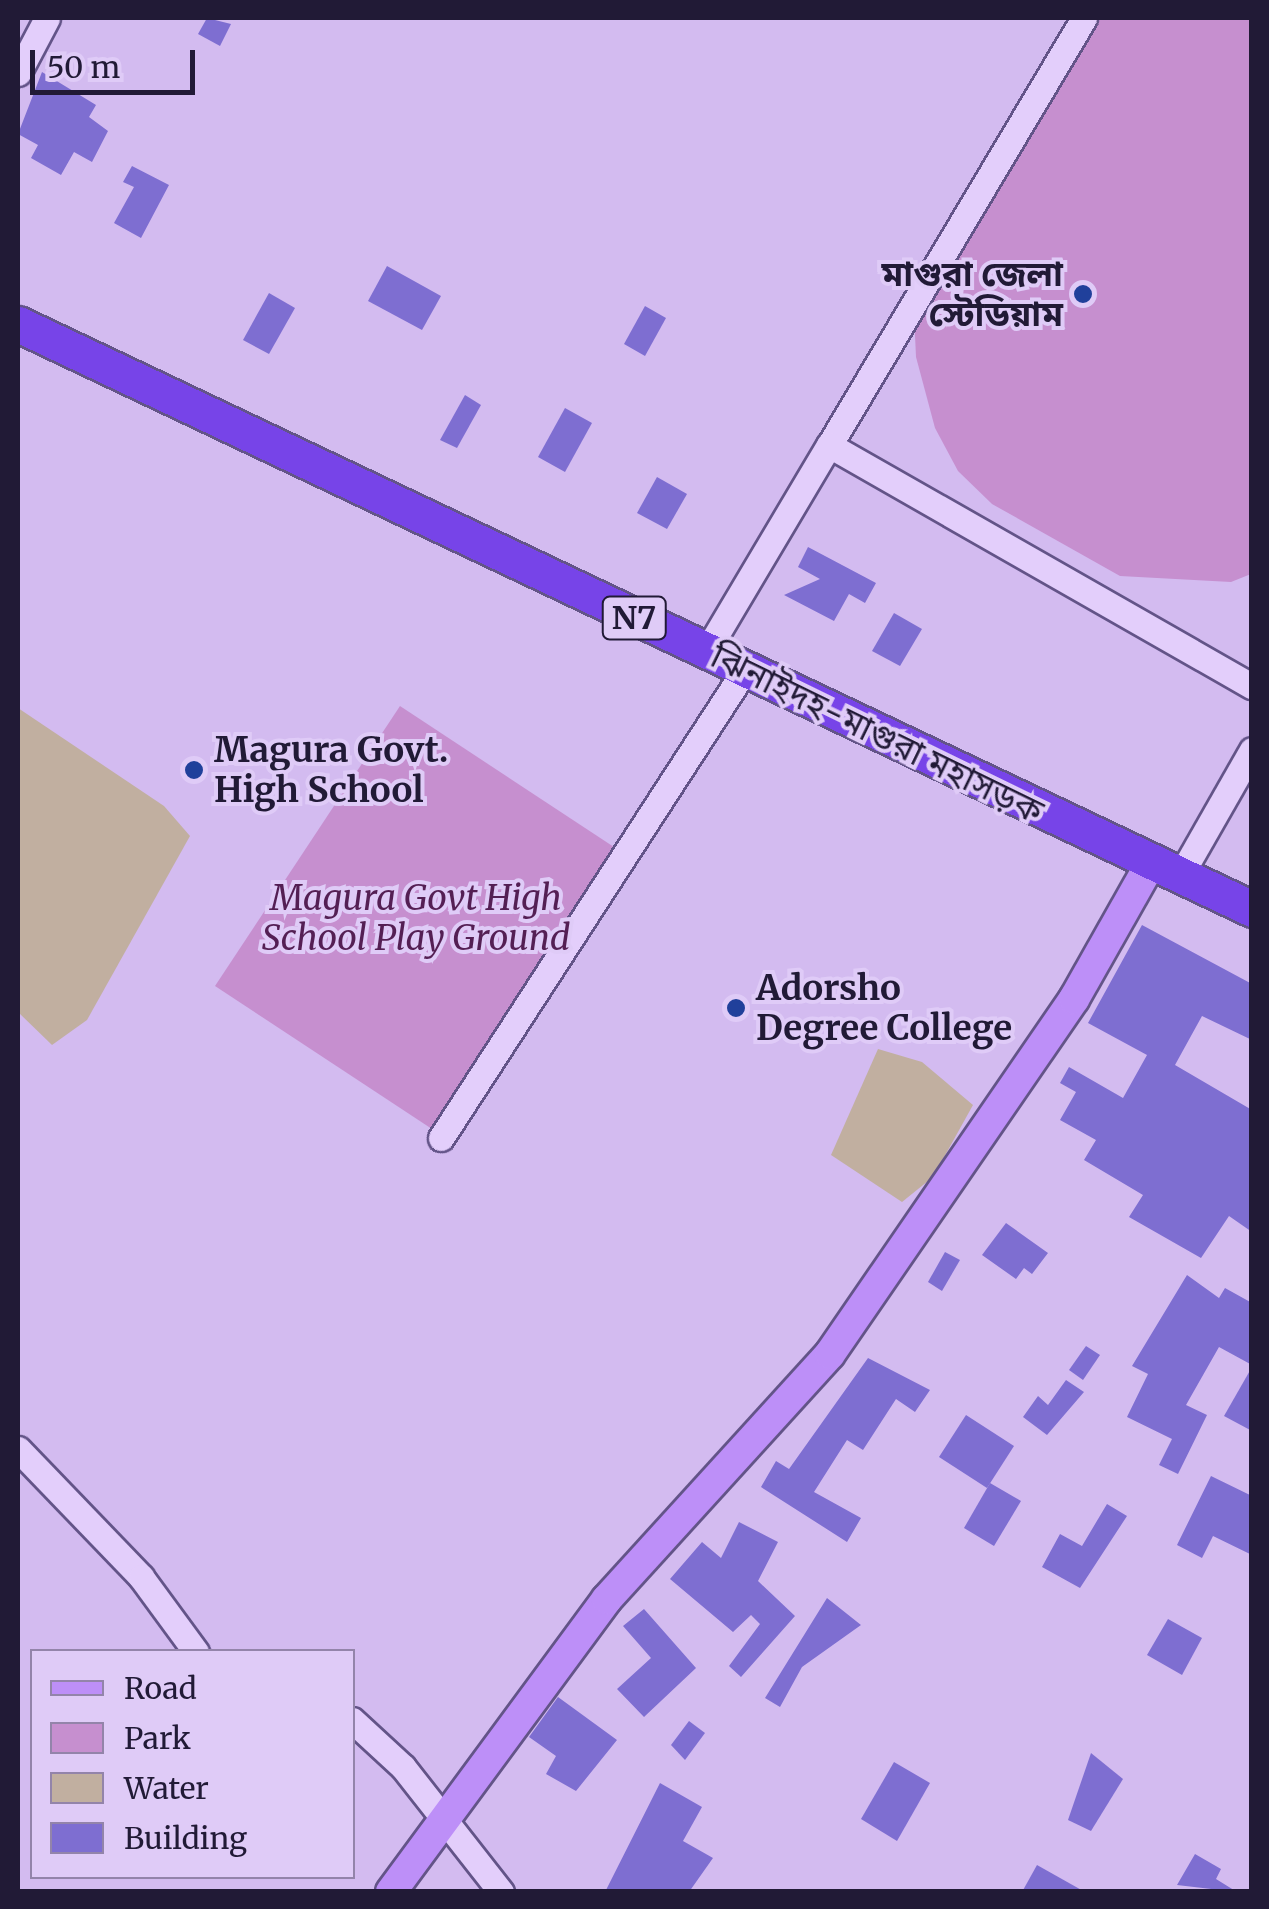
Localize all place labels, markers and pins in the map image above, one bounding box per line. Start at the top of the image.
place label: মাগুরা জেলা স্টেডিয়াম [882,253,1063,335]
marker: মাগুরা জেলা স্টেডিয়াম [1072,283,1094,305]
place label: Magura Govt. High School [214,729,448,811]
marker: Magura Govt. High School [183,759,205,781]
place label: Adorsho Degree College [756,967,1012,1049]
marker: Adorsho Degree College [725,997,747,1019]

